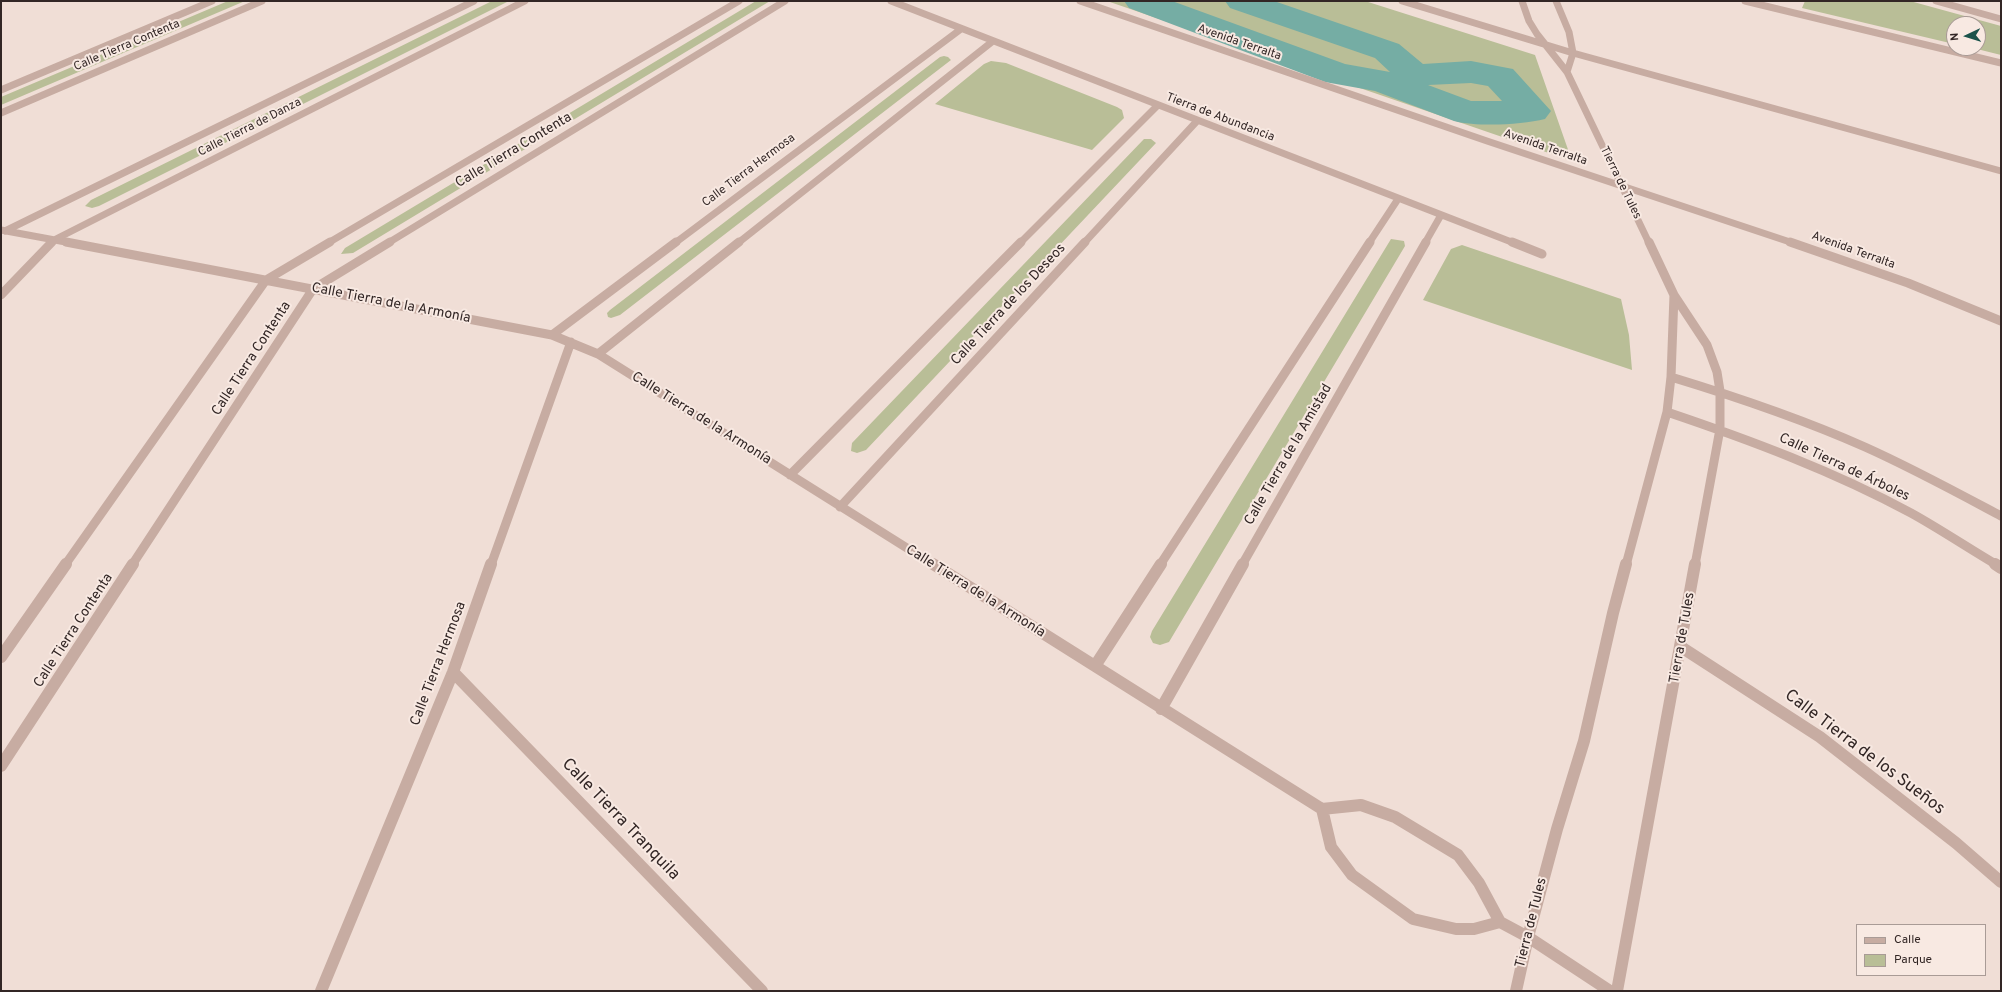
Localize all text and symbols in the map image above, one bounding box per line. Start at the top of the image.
north arrow [1946,16,1986,56]
street label: Calle Tierra Contenta [72,17,182,75]
street label: Avenida Terralta [1195,22,1283,64]
text: N [1948,32,1962,41]
street label: Tierra de Abundancia [1164,91,1276,145]
street label: Calle Tierra de Danza [196,96,304,160]
street label: Calle Tierra Contenta [453,110,575,192]
street label: Avenida Terralta [1501,127,1589,169]
street label: Calle Tierra Hermosa [700,131,798,211]
street label: Tierra de Tules [1596,144,1644,222]
street label: Avenida Terralta [1809,229,1897,273]
street label: Calle Tierra de los Deseos [948,241,1070,369]
street label: Calle Tierra de la Armonía [310,280,472,328]
street label: Calle Tierra Contenta [209,299,295,419]
street label: Calle Tierra de la Armonía [628,369,774,469]
street label: Calle Tierra de la Amistad [1242,381,1336,529]
street label: Calle Tierra de Árboles [1776,430,1912,506]
street label: Calle Tierra de la Armonía [902,542,1048,642]
street label: Calle Tierra Contenta [31,571,117,691]
street label: Tierra de Tules [1667,591,1699,685]
street label: Calle Tierra Hermosa [408,600,470,728]
street label: Calle Tierra de los Sueños [1780,686,1948,820]
street label: Calle Tierra Tranquila [556,755,684,885]
street label: Tierra de Tules [1513,876,1551,970]
legend [1856,924,1986,976]
text: Calle [1894,932,1921,948]
text: Parque [1894,952,1932,968]

